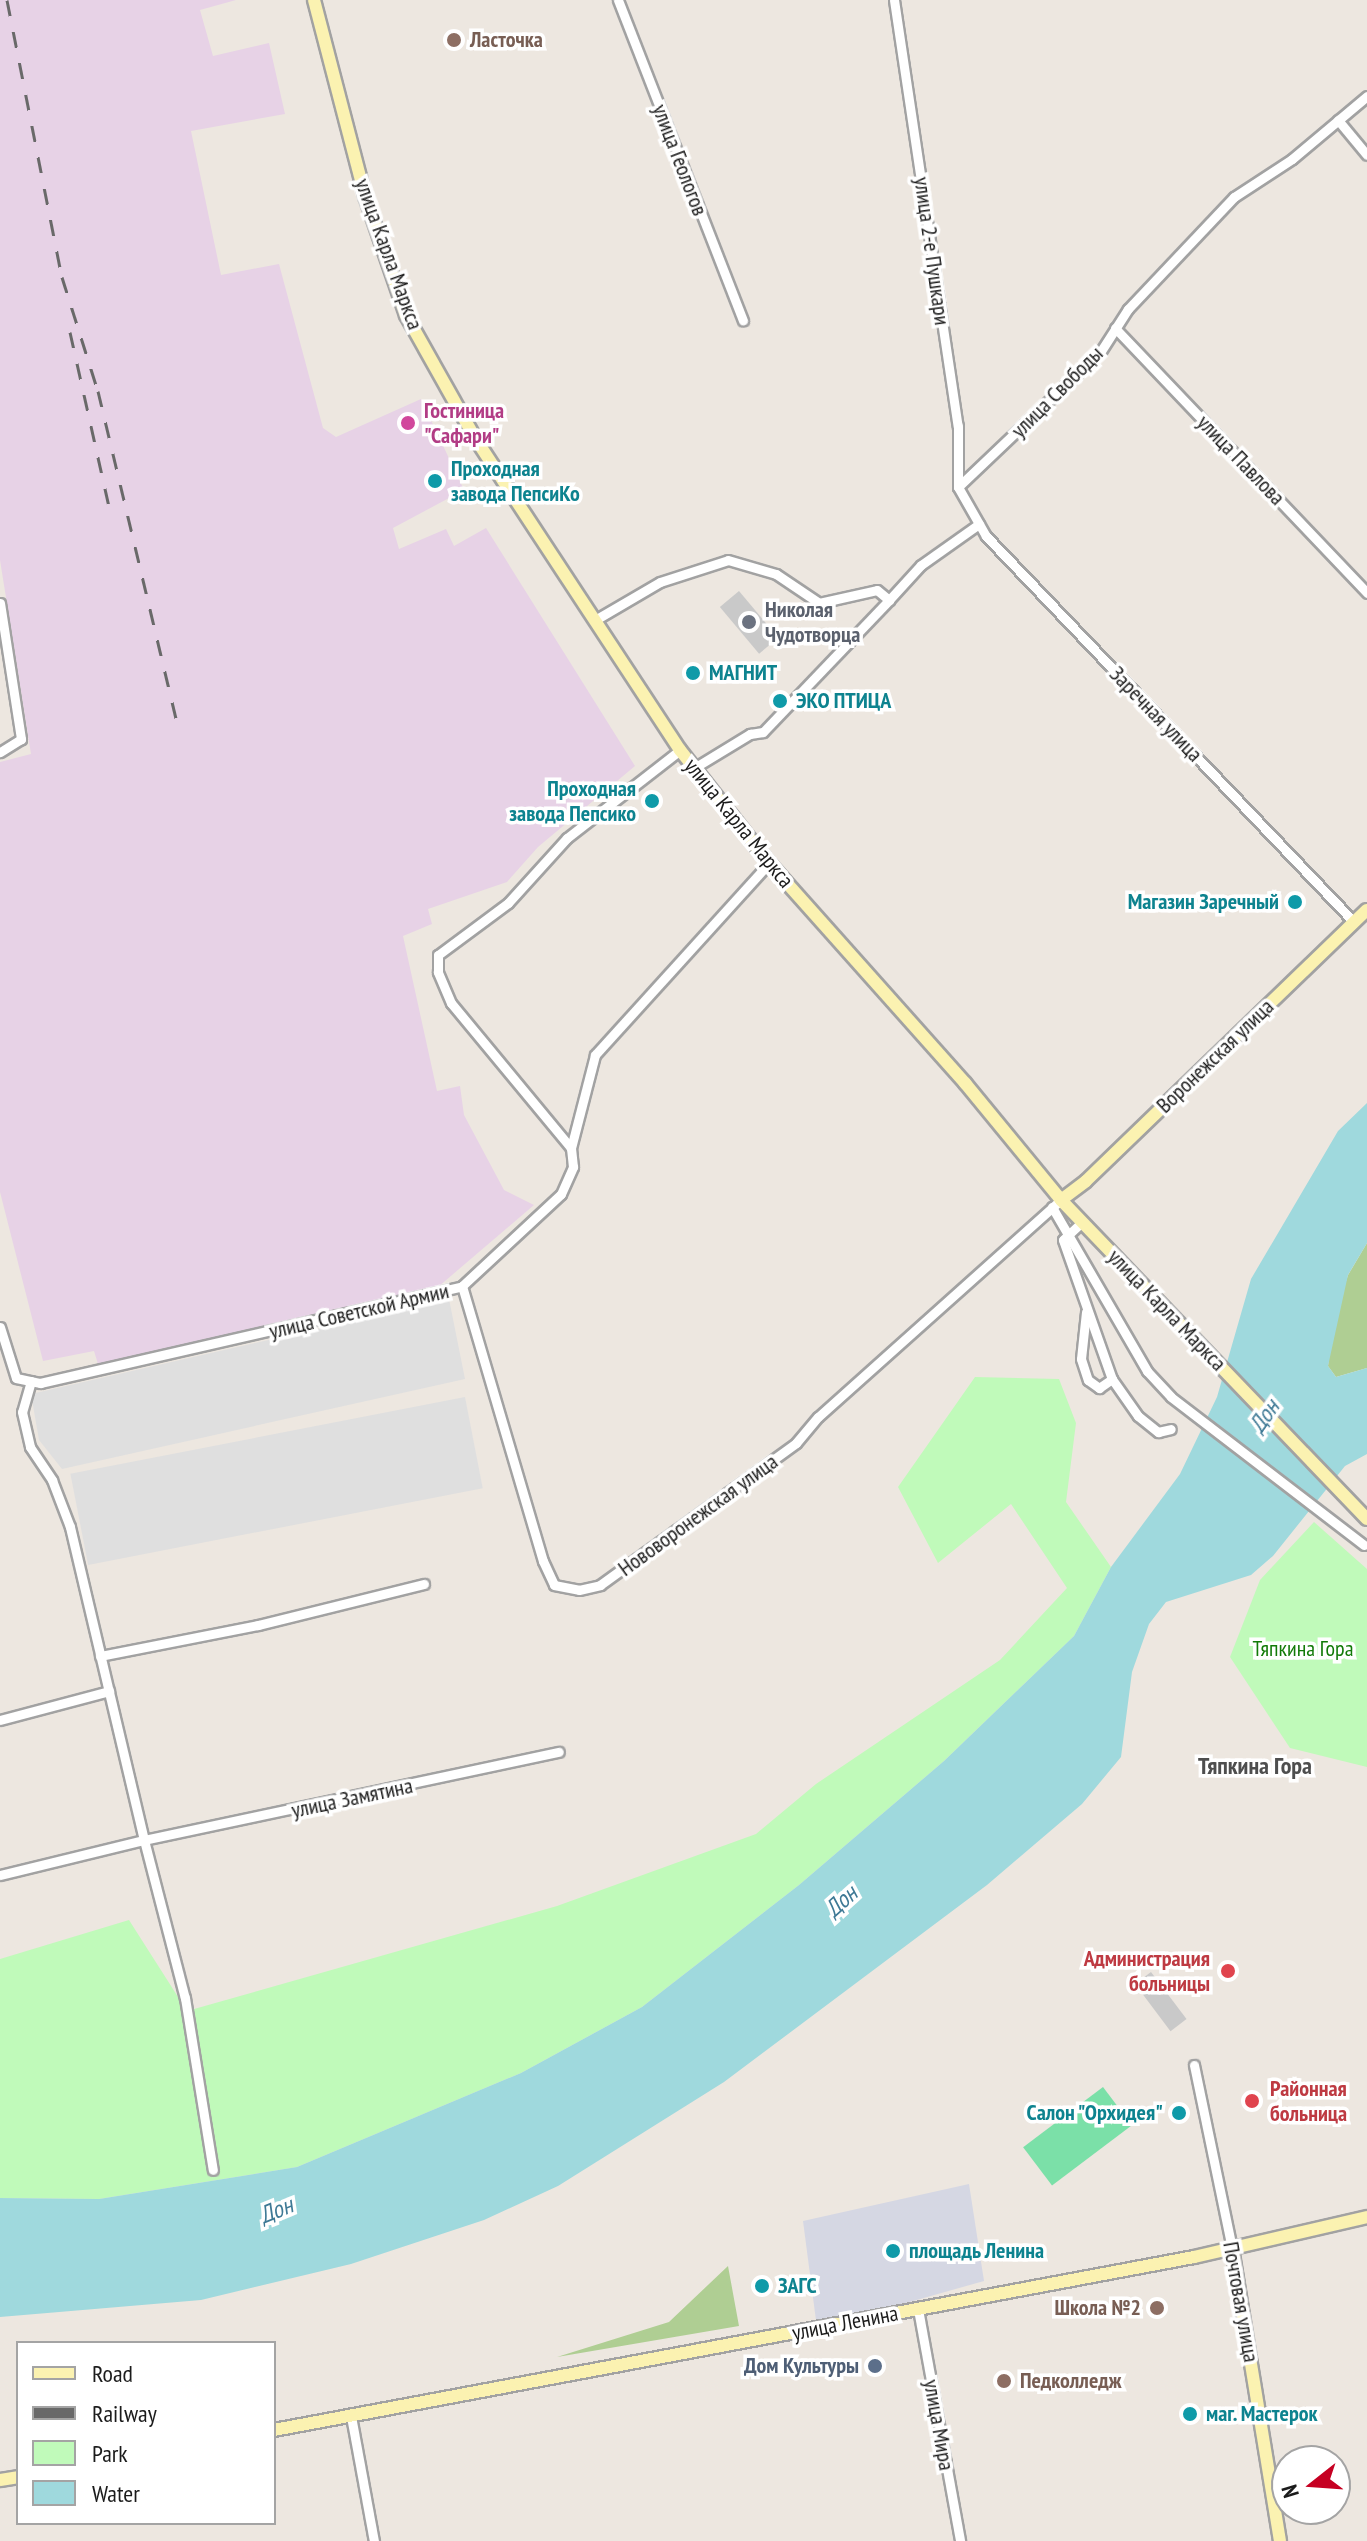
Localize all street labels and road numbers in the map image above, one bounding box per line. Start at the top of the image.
street label: улица Геологов [647,101,713,219]
street label: улица Карла Маркса [349,175,429,333]
street label: улица 2-е Пушкари [909,175,955,327]
street label: улица Свободы [1006,341,1108,443]
street label: улица Павлова [1192,409,1290,511]
street label: Заречная улица [1104,661,1208,767]
street label: улица Карла Маркса [679,753,799,893]
street label: Воронежская улица [1151,994,1279,1118]
street label: улица Карла Маркса [1102,1244,1232,1376]
street label: улица Советской Армии [266,1277,452,1345]
street label: Нововоронежская улица [613,1448,783,1582]
street label: улица Замятина [289,1772,415,1824]
street label: Почтовая улица [1217,2240,1265,2364]
street label: улица Ленина [790,2300,900,2346]
street label: улица Мира [918,2377,960,2473]

